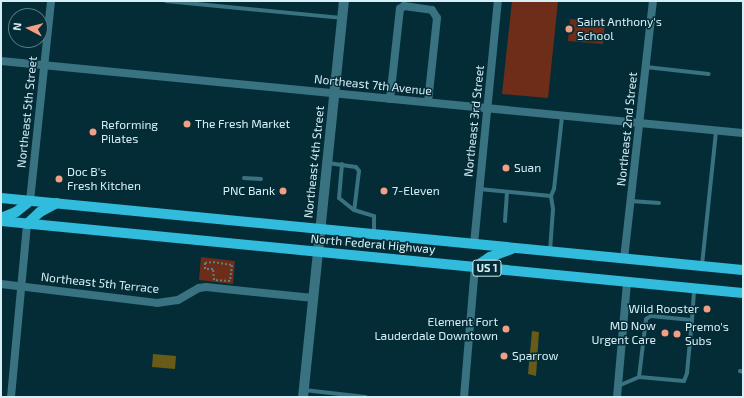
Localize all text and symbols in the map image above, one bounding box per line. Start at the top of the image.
north arrow [8,8,48,48]
place label: Saint Anthony's School [577,15,662,43]
text: N [10,22,24,31]
marker: Saint Anthony's School [564,24,574,34]
street label: Northeast 5th Street [14,56,40,168]
street label: Northeast 3rd Street [461,64,487,178]
street label: Northeast 2nd Street [614,71,640,187]
street label: Northeast 7th Avenue [313,72,433,98]
street label: Northeast 4th Street [301,105,327,219]
place label: The Fresh Market [195,117,290,131]
place label: Reforming Pilates [101,118,158,146]
marker: The Fresh Market [182,119,192,129]
marker: Reforming Pilates [88,127,98,137]
place label: Suan [514,161,541,175]
marker: Suan [501,163,511,173]
place label: Doc B's Fresh Kitchen [67,165,141,193]
marker: Doc B's Fresh Kitchen [54,174,64,184]
place label: PNC Bank [223,184,275,198]
place label: 7-Eleven [392,184,440,198]
marker: PNC Bank [278,186,288,196]
marker: 7-Eleven [379,186,389,196]
street label: North Federal Highway [310,231,436,257]
road number: US 1 [472,259,502,277]
street label: Northeast 5th Terrace [40,270,160,296]
place label: Wild Rooster [629,302,699,316]
marker: Wild Rooster [702,304,712,314]
place label: Element Fort Lauderdale Downtown [374,315,498,343]
place label: MD Now Urgent Care [591,319,656,347]
place label: Premo's Subs [685,320,729,348]
marker: Element Fort Lauderdale Downtown [501,324,511,334]
marker: MD Now Urgent Care [659,327,671,339]
marker: Premo's Subs [672,329,682,339]
place label: Sparrow [512,349,558,363]
marker: Sparrow [499,351,509,361]

